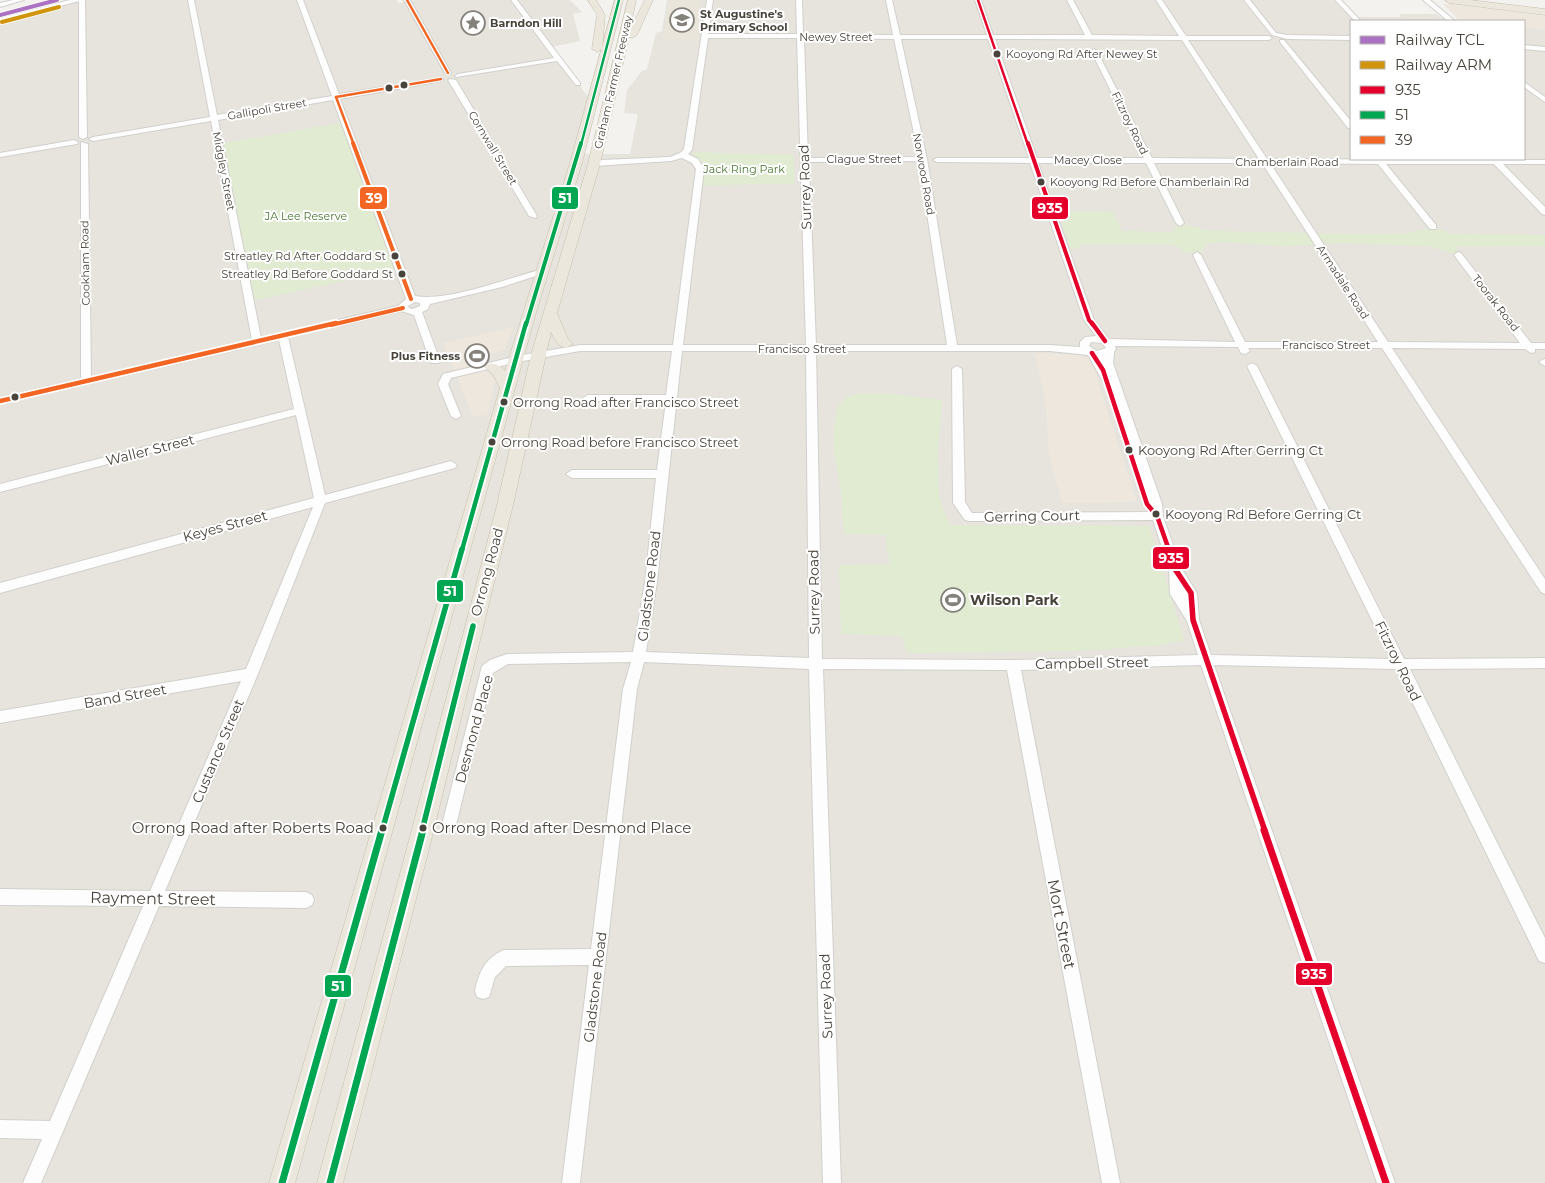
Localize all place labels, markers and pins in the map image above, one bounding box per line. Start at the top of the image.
school or university icon: St Augustine's Primary School [669,7,695,33]
place label: St Augustine's Primary School [700,7,788,34]
place icon: Barndon Hill [460,10,486,36]
place label: Barndon Hill [490,16,562,30]
place label: Kooyong Rd After Newey St [1006,47,1158,61]
marker: Kooyong Rd After Newey St [992,49,1002,59]
unlabelled marker [399,80,409,90]
unlabelled marker [384,83,394,93]
place label: Kooyong Rd Before Chamberlain Rd [1050,175,1249,189]
marker: Kooyong Rd Before Chamberlain Rd [1036,177,1046,187]
place label: Streatley Rd After Goddard St [224,249,387,263]
marker: Streatley Rd After Goddard St [390,251,400,261]
place label: Streatley Rd Before Goddard St [221,267,394,281]
marker: Streatley Rd Before Goddard St [397,269,407,279]
sports icon: Plus Fitness [464,343,490,369]
place label: Plus Fitness [391,349,460,363]
unlabelled marker [10,392,20,402]
place label: Orrong Road after Francisco Street [513,394,739,410]
marker: Orrong Road after Francisco Street [499,397,509,407]
place label: Orrong Road before Francisco Street [501,434,739,450]
marker: Orrong Road before Francisco Street [487,437,497,447]
place label: Kooyong Rd After Gerring Ct [1138,442,1323,458]
marker: Kooyong Rd After Gerring Ct [1124,445,1134,455]
place label: Kooyong Rd Before Gerring Ct [1165,506,1361,522]
marker: Kooyong Rd Before Gerring Ct [1151,509,1161,519]
sports icon: Wilson Park [940,587,966,613]
place label: Wilson Park [970,591,1060,609]
place label: Orrong Road after Roberts Road [132,818,374,837]
place label: Orrong Road after Desmond Place [432,818,691,837]
marker: Orrong Road after Roberts Road [378,823,388,833]
marker: Orrong Road after Desmond Place [418,823,428,833]

